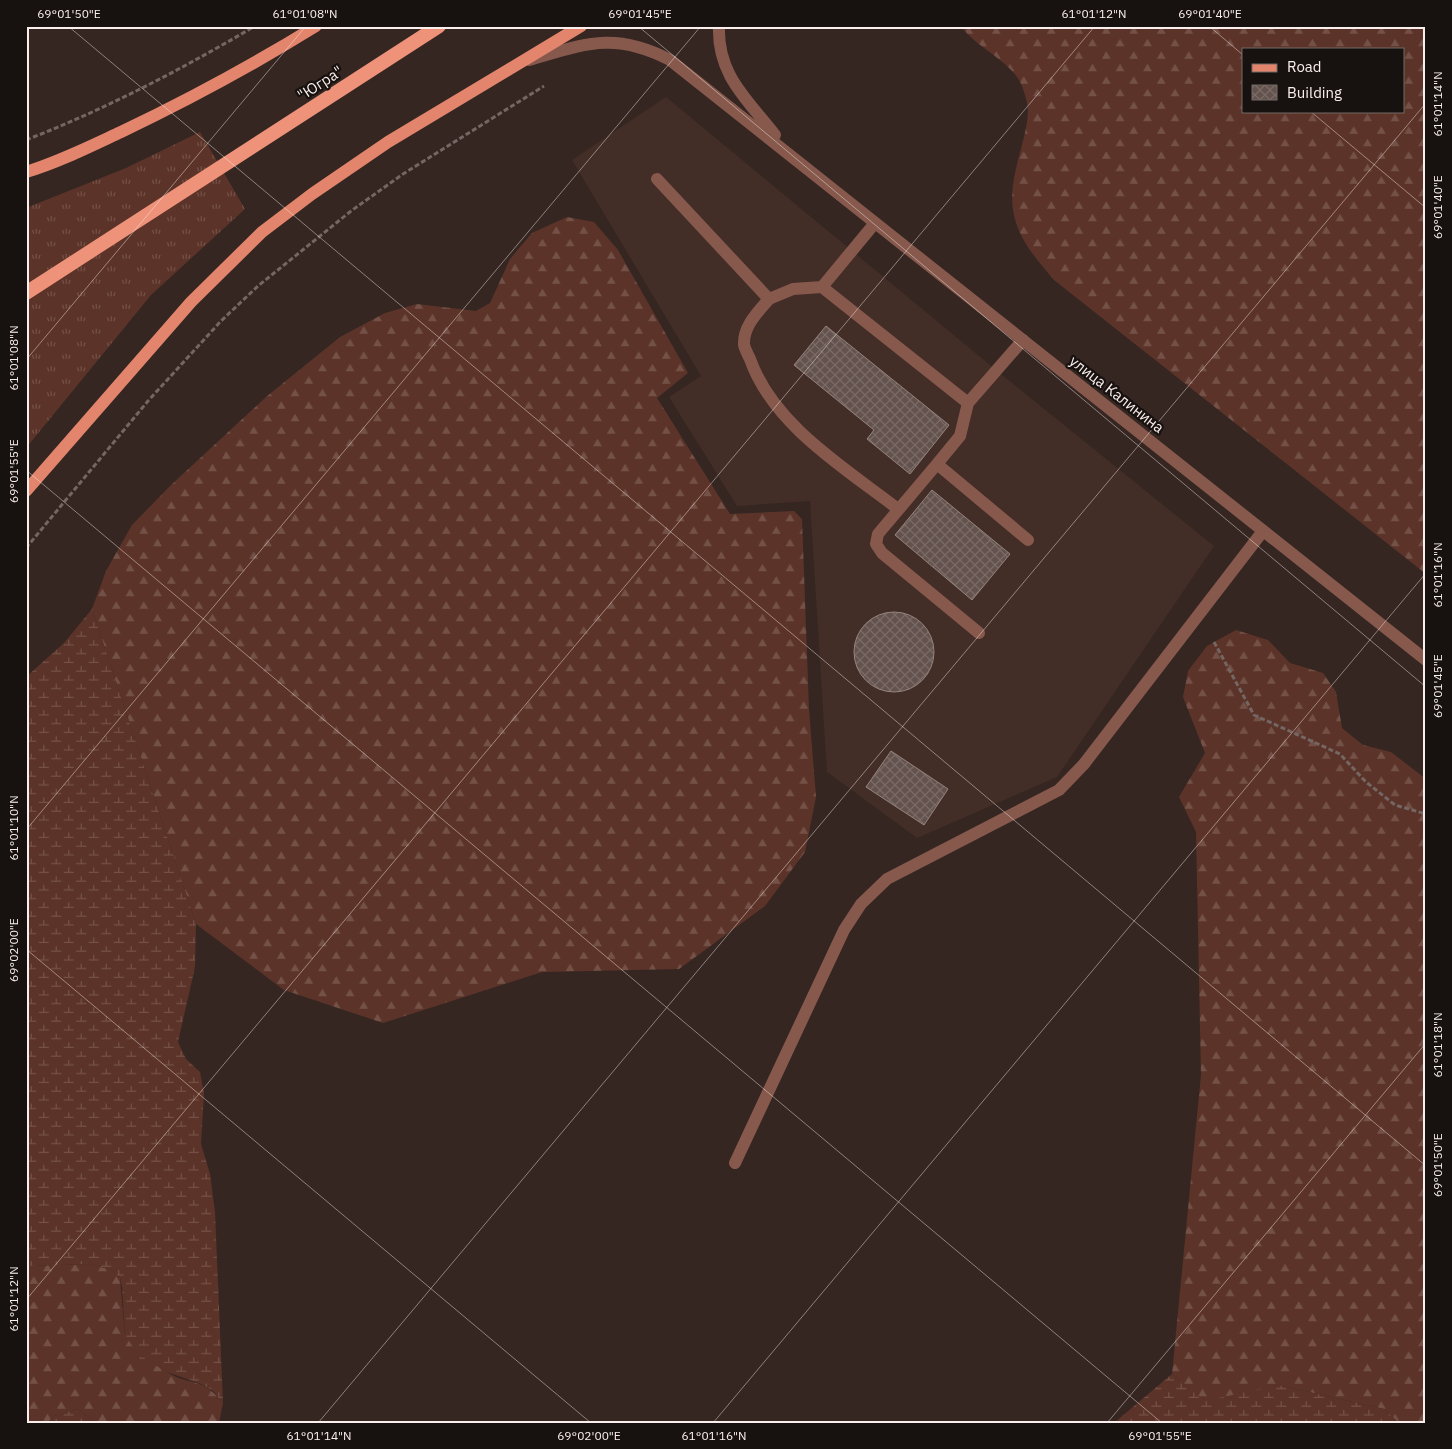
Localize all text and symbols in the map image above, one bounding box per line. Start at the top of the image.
text: 69°01'50"E [37,6,101,21]
text: 61°01'08"N [272,6,338,21]
text: 69°01'45"E [608,6,672,21]
text: 61°01'12"N [1061,6,1127,21]
text: 69°01'40"E [1178,6,1242,21]
legend [1242,48,1404,112]
text: Road [1287,57,1322,76]
street label: "Югра" [294,61,346,105]
text: 61°01'14"N [1430,71,1445,137]
text: Building [1287,83,1342,102]
text: 69°01'40"E [1430,175,1445,239]
text: 61°01'08"N [6,325,21,391]
street label: улица Калинина [1066,351,1168,437]
text: 69°01'55"E [6,439,21,503]
text: 61°01'16"N [1430,542,1445,608]
text: 69°01'45"E [1430,654,1445,718]
text: 61°01'10"N [6,795,21,861]
text: 69°02'00"E [6,918,21,982]
text: 61°01'18"N [1430,1012,1445,1078]
text: 69°01'50"E [1430,1133,1445,1197]
text: 61°01'12"N [6,1266,21,1332]
text: 61°01'14"N [286,1428,352,1443]
text: 69°02'00"E [557,1428,621,1443]
text: 61°01'16"N [681,1428,747,1443]
text: 69°01'55"E [1128,1428,1192,1443]

